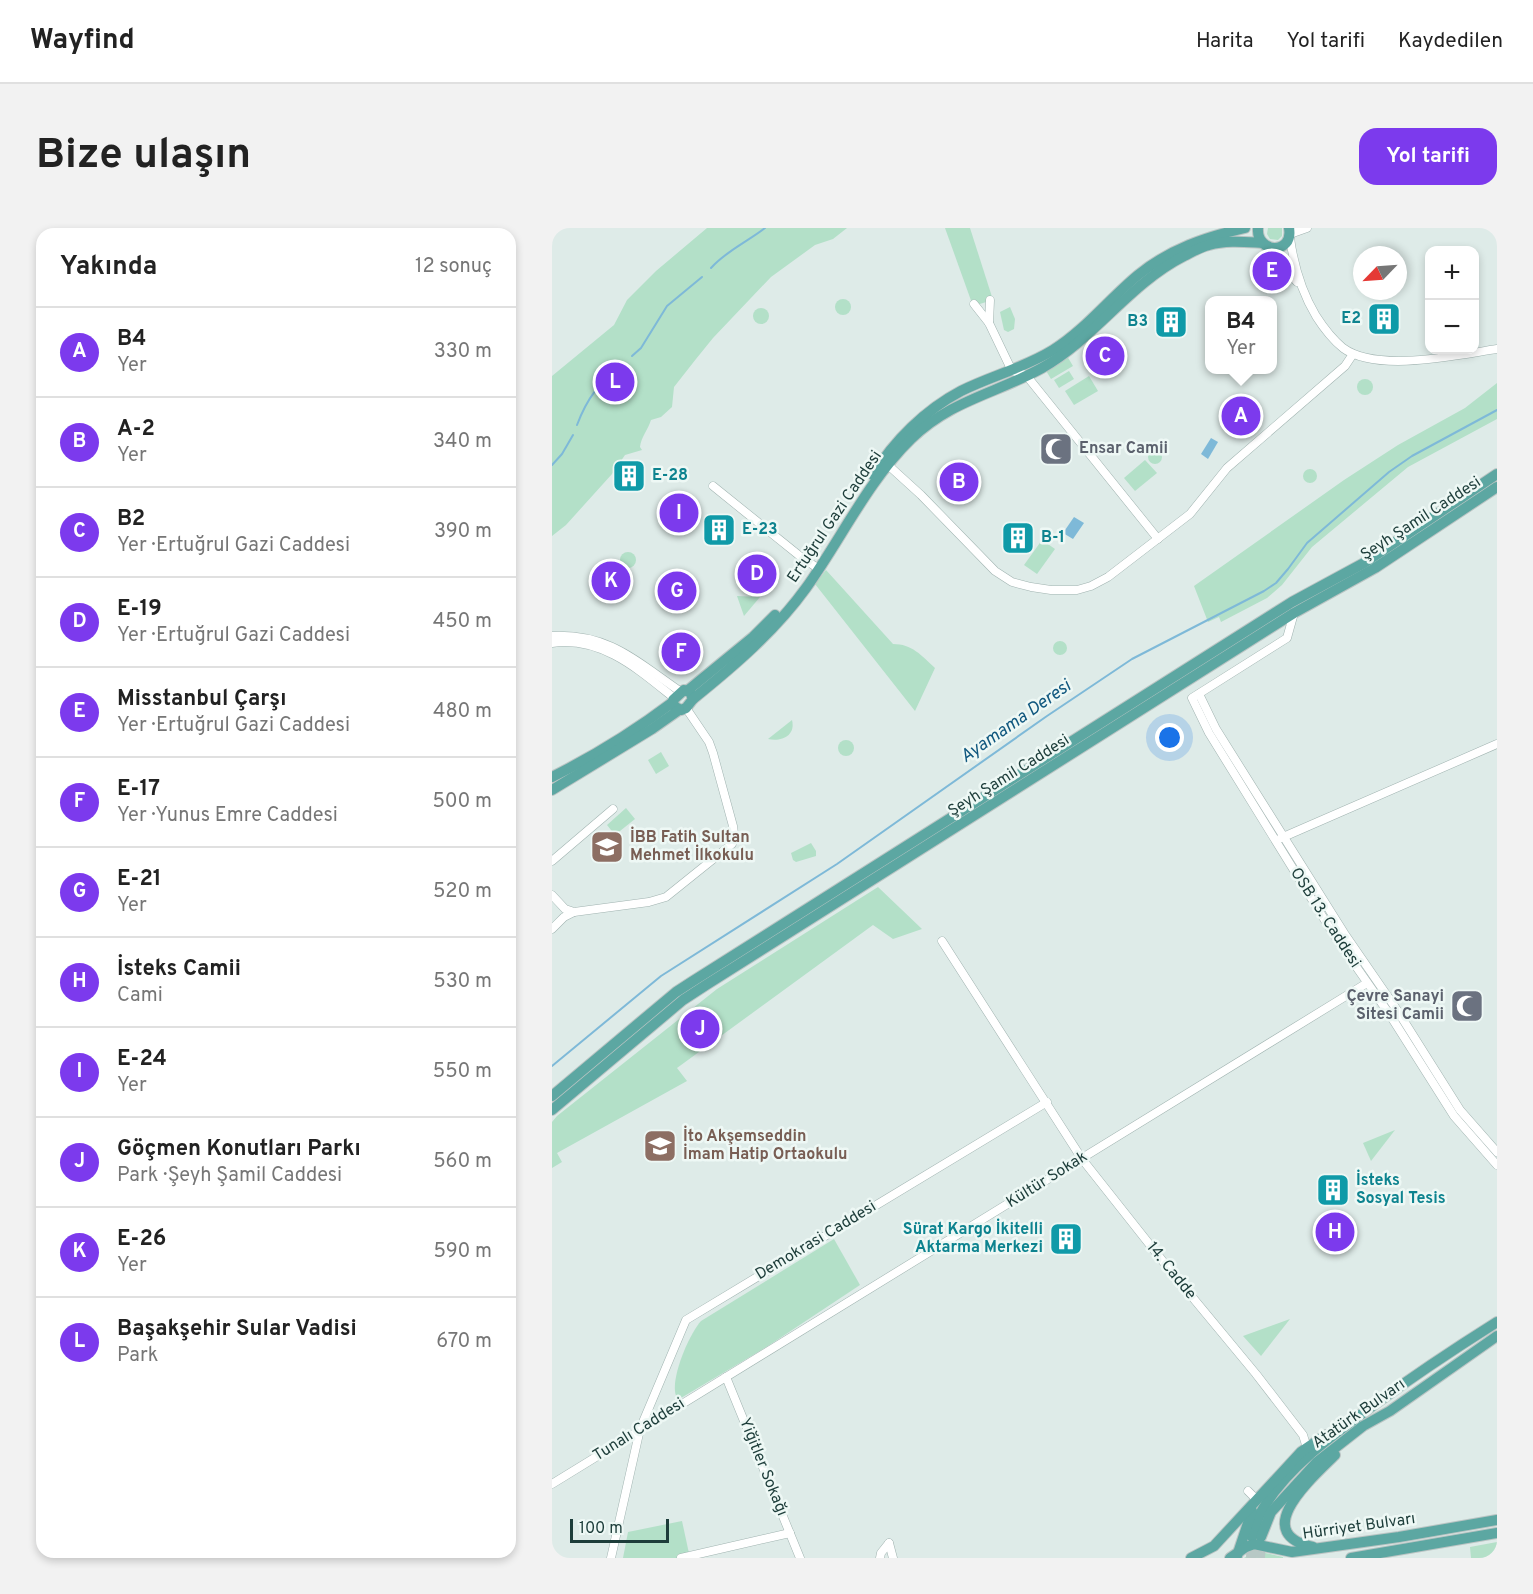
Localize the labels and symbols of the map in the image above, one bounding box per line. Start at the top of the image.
north arrow [1353,246,1407,300]
pin: E [1252,248,1292,294]
building icon: E2 [1366,301,1402,337]
building icon: B3 [1153,304,1189,340]
place label: E2 [1341,309,1361,329]
place label: B3 [1127,312,1148,332]
pin: C [1086,334,1124,378]
pin: L [596,360,634,404]
pin: A [1222,394,1260,438]
mosque icon: Ensar Camii [1038,431,1074,467]
place label: Ensar Camii [1079,439,1168,459]
street label: Ertuğrul Gazi Caddesi [783,447,887,587]
building icon: E-28 [611,458,647,494]
pin: B [940,460,978,504]
place label: E-28 [652,466,688,486]
street label: Şeyh Şamil Caddesi [1357,473,1485,565]
pin: I [660,490,698,536]
building icon: E-23 [701,512,737,548]
place label: E-23 [742,520,778,540]
building icon: B-1 [1000,520,1036,556]
place label: B-1 [1041,528,1065,548]
pin: D [738,552,776,596]
pin: K [592,558,630,604]
pin: G [658,568,696,614]
pin: F [662,630,700,674]
water label: Ayamama Deresi [956,674,1077,769]
your location [1155,723,1184,752]
street label: Şeyh Şamil Caddesi [945,731,1073,821]
place label: İBB Fatih Sultan Mehmet İlkokulu [630,826,754,866]
school or university icon: İBB Fatih Sultan Mehmet İlkokulu [589,829,625,865]
street label: OSB 13. Caddesi [1285,864,1365,972]
place label: Çevre Sanayi Sitesi Camii [1346,987,1444,1025]
mosque icon: Çevre Sanayi Sitesi Camii [1449,988,1485,1024]
pin: J [680,1006,720,1052]
place label: İto Akşemseddin İmam Hatip Ortaokulu [683,1125,848,1165]
school or university icon: İto Akşemseddin İmam Hatip Ortaokulu [642,1128,678,1164]
street label: Kültür Sokak [1003,1147,1091,1213]
place label: İsteks Sosyal Tesis [1356,1169,1446,1209]
building icon: İsteks Sosyal Tesis [1315,1172,1351,1208]
street label: Demokrasi Caddesi [752,1197,880,1285]
pin: H [1316,1210,1354,1254]
place label: Sürat Kargo İkitelli Aktarma Merkezi [903,1218,1043,1258]
building icon: Sürat Kargo İkitelli Aktarma Merkezi [1048,1221,1084,1257]
street label: 14. Cadde [1142,1238,1200,1304]
street label: Atatürk Bulvarı [1309,1375,1409,1453]
street label: Tunalı Caddesi [589,1394,689,1466]
street label: Yiğitler Sokağı [734,1415,792,1519]
street label: Hürriyet Bulvarı [1301,1509,1417,1545]
scale bar [570,1516,669,1544]

